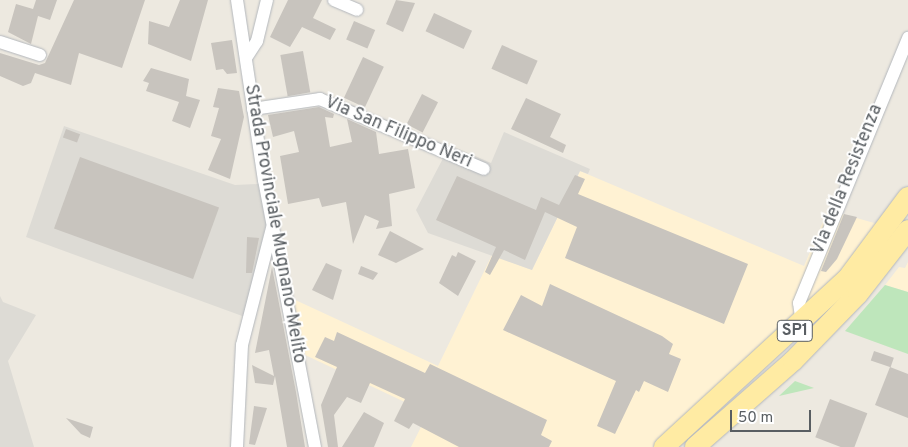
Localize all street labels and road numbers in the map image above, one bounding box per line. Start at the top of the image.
street label: Strada Provinciale Mugnano-Melito [239,83,309,365]
street label: Via San Filippo Neri [321,92,475,174]
street label: Via della Resistenza [808,102,888,258]
road number: SP1 [776,318,814,344]

